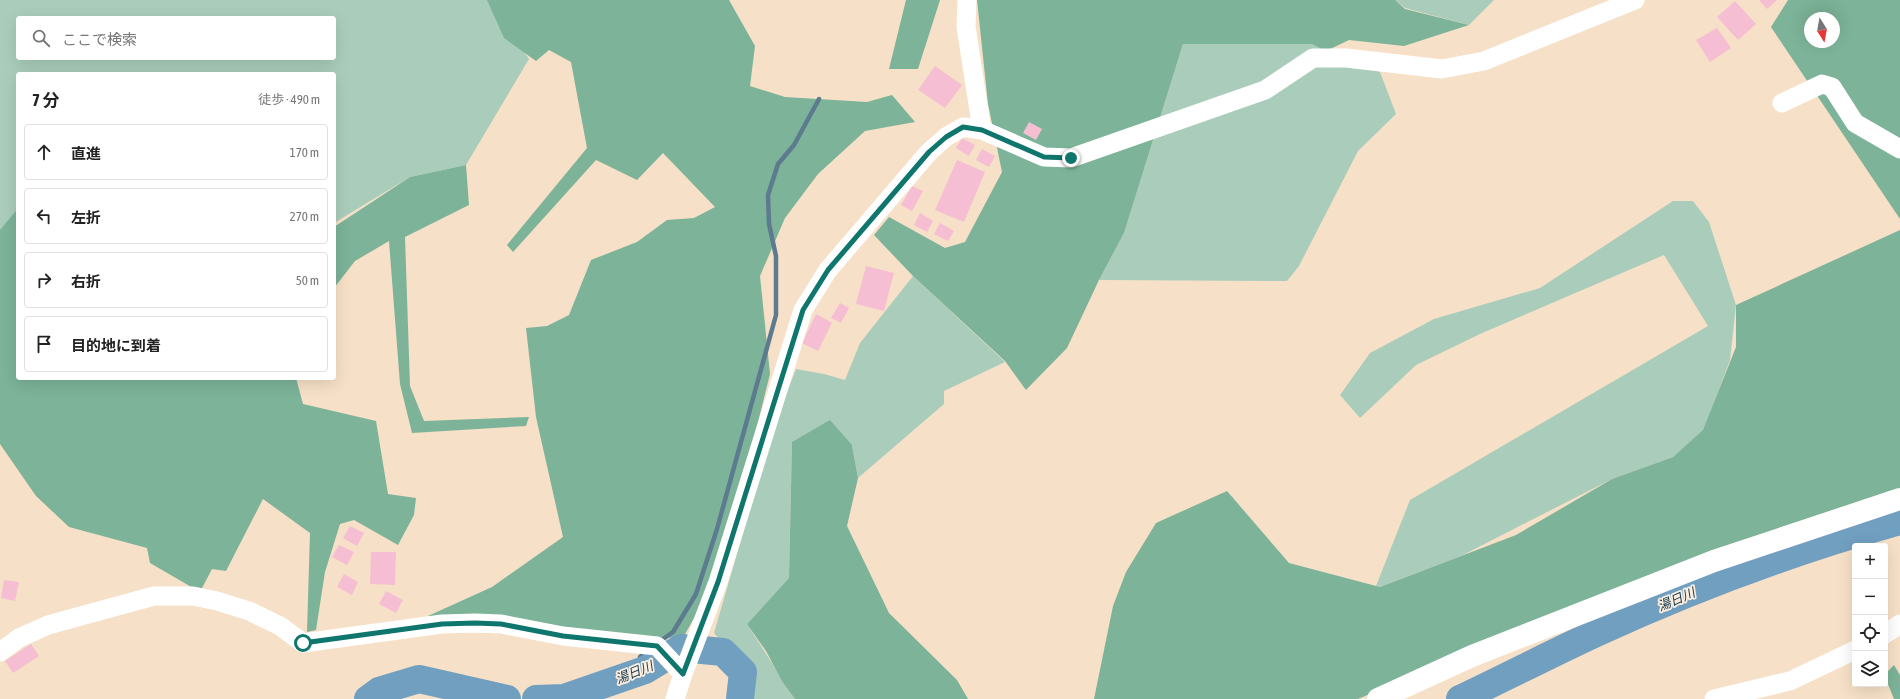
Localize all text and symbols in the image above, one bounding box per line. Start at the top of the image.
north arrow [1804,12,1840,48]
search box [16,16,336,60]
icon: search [30,27,52,49]
text: ここで検索 [62,31,137,48]
text: 7 分 [32,90,59,110]
text: 徒歩 · 490 m [258,92,320,107]
icon: ahead [33,141,55,163]
text: 直進 [71,145,101,162]
text: 170 m [290,145,319,160]
route end [1062,149,1080,167]
icon: left [33,205,55,227]
text: 左折 [71,209,101,226]
text: 270 m [290,209,319,224]
icon: right [33,269,55,291]
text: 右折 [71,273,101,290]
text: 50 m [296,273,319,288]
icon: arrive [33,333,55,355]
text: 目的地に到着 [71,337,161,354]
map controls [1852,543,1888,687]
button: + [1852,543,1888,579]
button: − [1852,579,1888,615]
water label: 湯日川 [1655,584,1699,614]
button: locate [1852,615,1888,651]
route start [294,634,312,652]
button: layers [1852,651,1888,687]
water label: 湯日川 [613,657,657,687]

